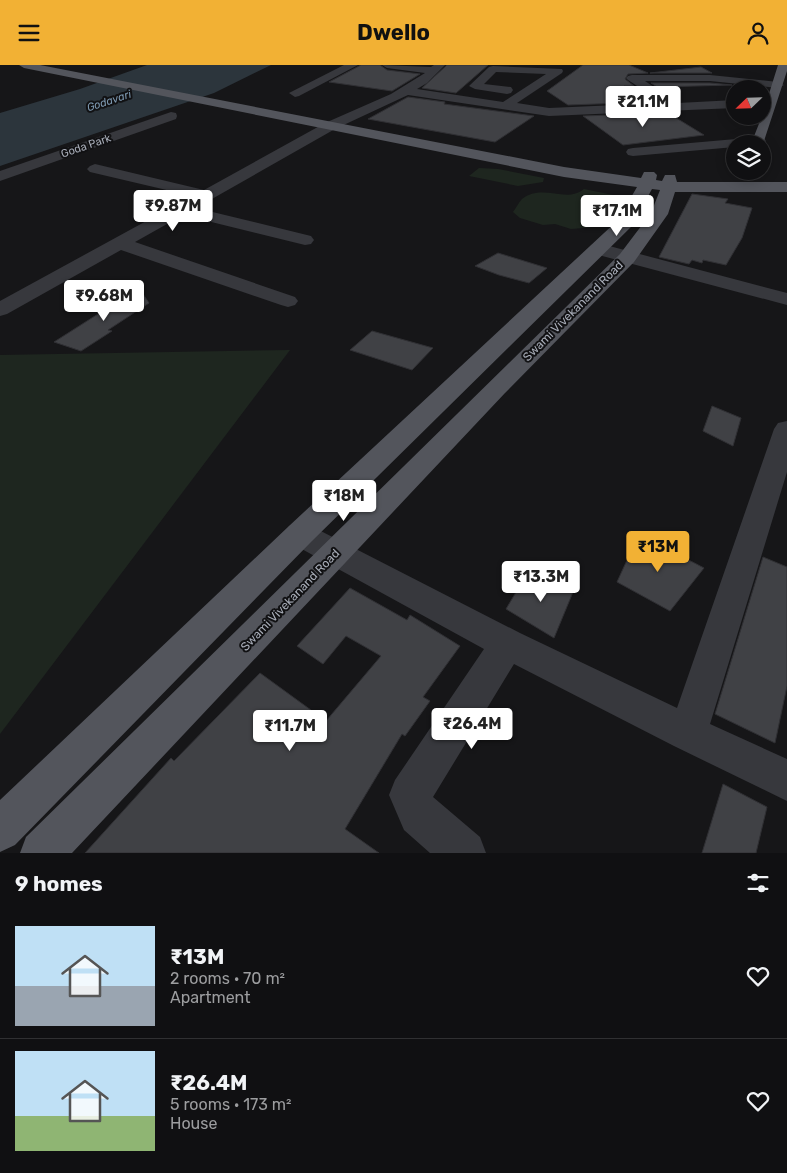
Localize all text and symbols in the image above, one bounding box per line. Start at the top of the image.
icon: menu [15,19,43,47]
text: Dwello [357,19,430,46]
icon: person [744,19,772,47]
north arrow [726,80,771,125]
map controls [726,80,771,180]
pin: ₹21.1M [602,85,684,128]
water label: Godavari [85,88,133,114]
text: ₹21.1M [617,92,669,111]
street label: Goda Park [59,131,113,161]
button: layers [726,135,771,180]
pin: ₹9.87M [132,189,214,232]
pin: ₹17.1M [576,195,658,237]
text: ₹9.87M [145,196,201,215]
text: ₹17.1M [592,201,642,220]
street label: Swami Vivekanand Road [520,258,626,364]
pin: ₹9.68M [63,279,145,322]
text: ₹9.68M [75,286,133,305]
pin: ₹18M [314,479,374,522]
text: ₹18M [323,486,365,505]
pin: ₹13M [628,531,688,573]
text: ₹13M [637,537,679,556]
street label: Swami Vivekanand Road [238,546,342,654]
pin: ₹13.3M [500,561,582,603]
text: ₹13.3M [513,567,569,586]
pin: ₹26.4M [431,707,513,750]
pin: ₹11.7M [249,709,331,752]
text: ₹26.4M [442,714,502,733]
text: ₹11.7M [264,716,316,735]
icon: filters [744,869,772,897]
text: 9 homes [15,871,103,896]
text: ₹13M [170,944,224,969]
icon: home [55,946,115,1006]
icon: heart [744,962,772,990]
text: 2 rooms · 70 m² [170,969,285,988]
text: Apartment [170,988,250,1007]
text: ₹26.4M [170,1070,247,1095]
icon: home [55,1071,115,1131]
icon: heart [744,1087,772,1115]
text: 5 rooms · 173 m² [170,1095,292,1114]
text: House [170,1114,217,1133]

